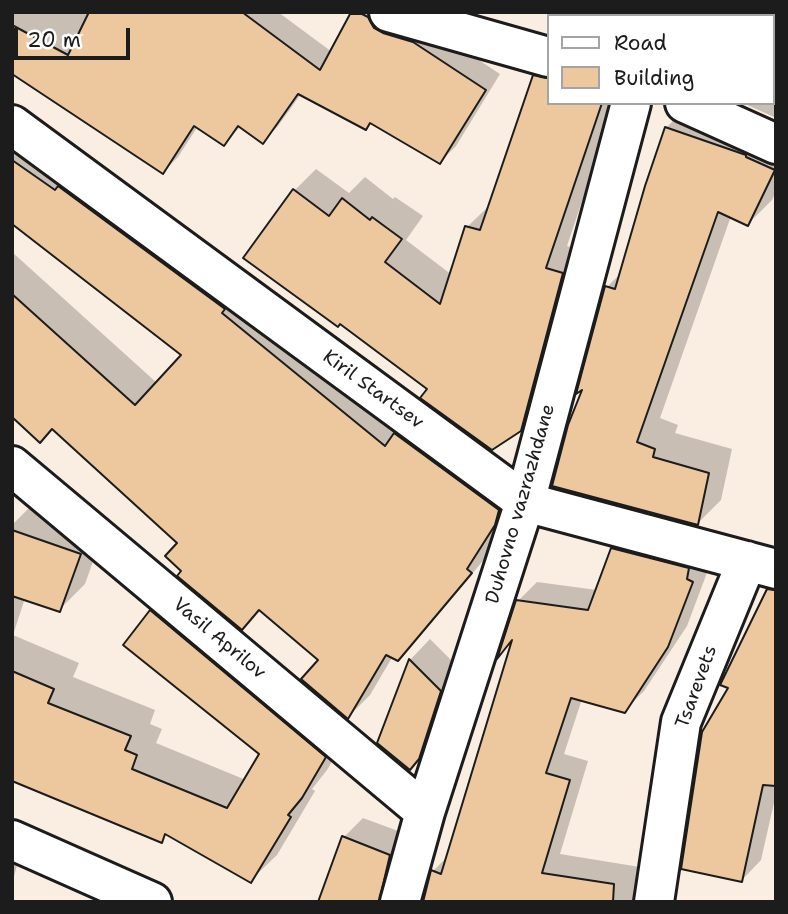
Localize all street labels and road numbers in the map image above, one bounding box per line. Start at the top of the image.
street label: Kiril Startsev [318,346,428,434]
street label: Duhovno vazrazhdane [482,402,560,606]
street label: Vasil Aprilov [168,593,270,685]
street label: Tsarevets [671,642,723,732]

